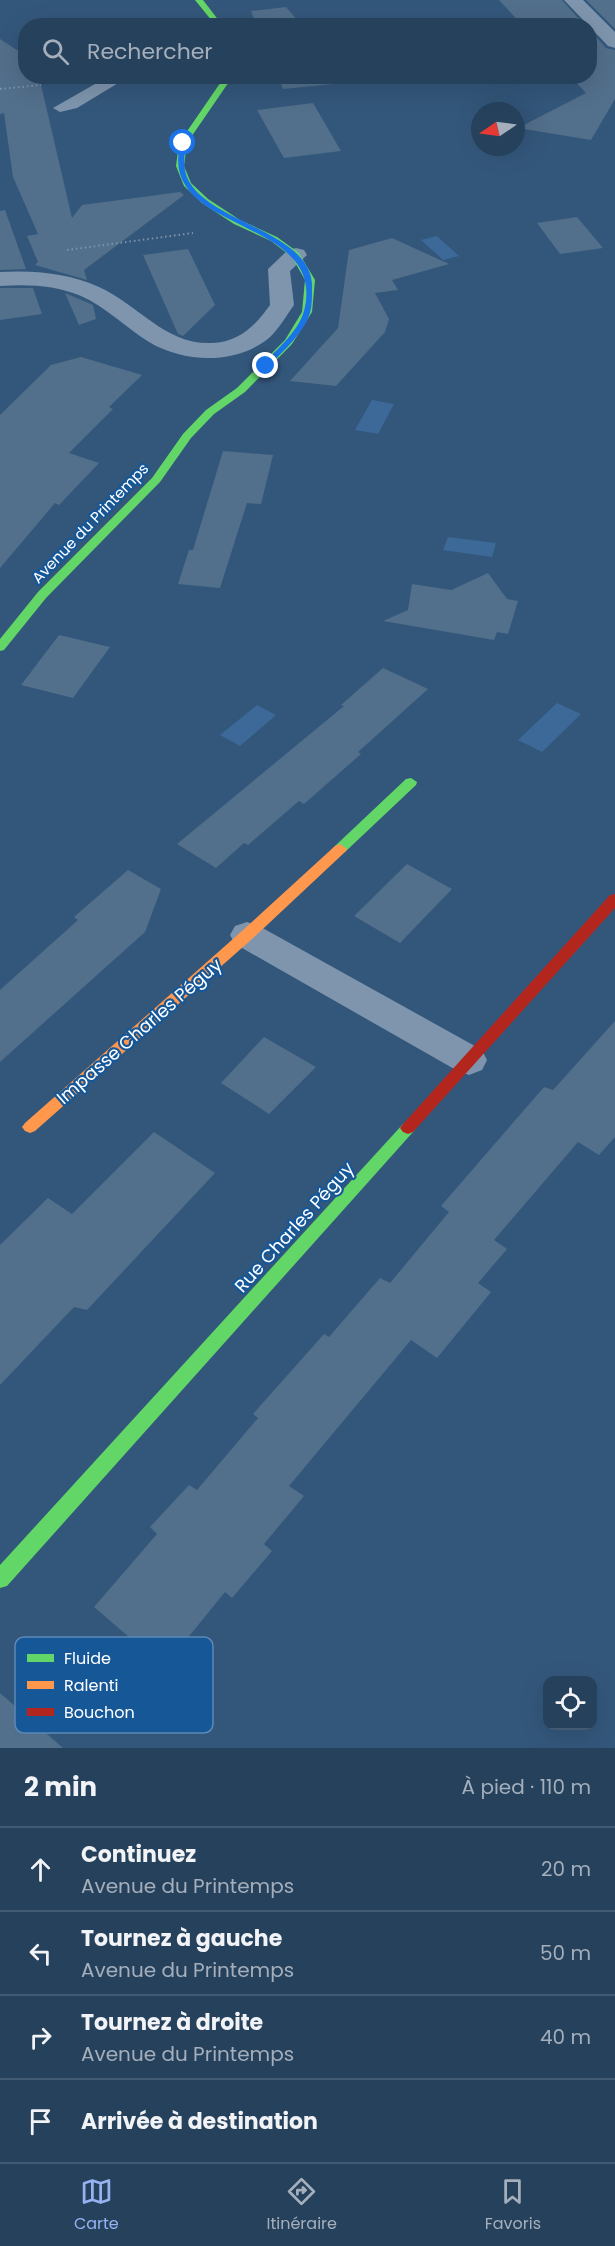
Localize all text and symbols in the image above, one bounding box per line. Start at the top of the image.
search box [18,18,597,84]
icon: search [39,35,72,68]
text: Rechercher [87,36,213,67]
north arrow [471,102,525,156]
route start [169,129,195,155]
route end [252,352,278,378]
street label: Avenue du Printemps [27,458,153,588]
street label: Impasse Charles Péguy [51,952,227,1110]
street label: Rue Charles Péguy [229,1156,359,1298]
legend [15,1637,213,1733]
text: Fluide [64,1647,111,1670]
text: Ralenti [64,1674,118,1697]
map controls [543,1676,597,1730]
button: locate [543,1676,597,1730]
text: Bouchon [64,1701,135,1724]
text: 2 min [24,1769,97,1805]
text: À pied · 110 m [462,1773,591,1801]
text: Continuez [81,1839,196,1870]
icon: ahead [24,1853,57,1886]
text: 20 m [541,1855,591,1883]
text: Avenue du Printemps [81,1872,294,1900]
text: Tournez à gauche [81,1923,282,1954]
icon: left [24,1937,57,1970]
text: 50 m [540,1939,591,1967]
text: Avenue du Printemps [81,1956,294,1984]
text: Tournez à droite [81,2007,263,2038]
icon: right [24,2021,57,2054]
text: 40 m [540,2023,591,2051]
text: Avenue du Printemps [81,2040,294,2068]
icon: arrive [24,2105,57,2138]
text: Arrivée à destination [81,2106,318,2137]
tab: Carte [74,2175,119,2236]
tab: Itinéraire [267,2175,337,2236]
tab: Favoris [485,2175,541,2236]

